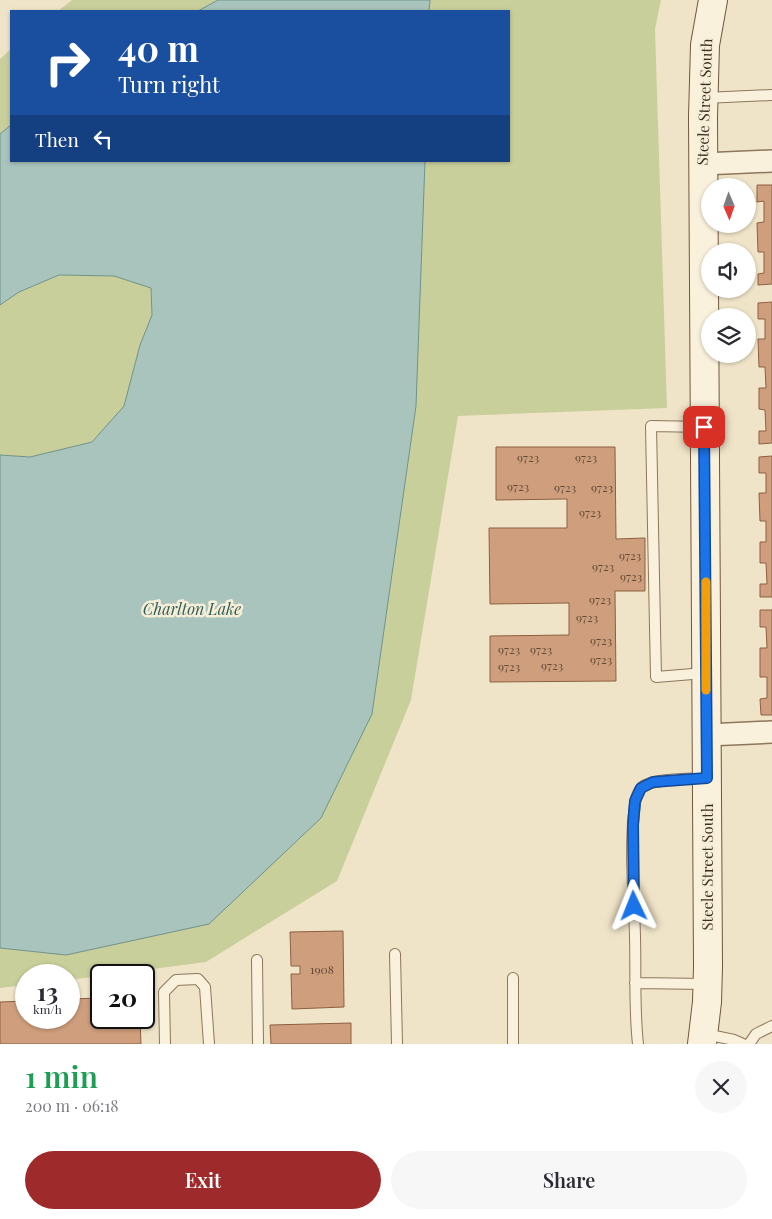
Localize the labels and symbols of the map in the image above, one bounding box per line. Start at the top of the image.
street label: Steele Street South [692,38,716,166]
north arrow [701,178,756,232]
pin [683,406,725,448]
house number: 9723 [517,449,539,465]
house number: 9723 [575,449,597,465]
house number: 9723 [507,478,529,494]
house number: 9723 [554,479,576,495]
house number: 9723 [591,479,613,495]
house number: 9723 [579,504,601,520]
house number: 9723 [619,547,641,563]
house number: 9723 [592,558,614,574]
house number: 9723 [620,568,642,584]
house number: 9723 [589,591,611,607]
water label: Charlton Lake [143,598,241,619]
house number: 9723 [576,609,598,625]
house number: 9723 [590,632,612,648]
house number: 9723 [498,641,520,657]
house number: 9723 [530,641,552,657]
house number: 9723 [590,651,612,667]
house number: 9723 [541,657,563,673]
house number: 9723 [498,658,520,674]
street label: Steele Street South [697,803,717,930]
position arrow [607,879,659,931]
house number: 1908 [310,961,334,977]
speed limit sign: 20 [90,964,155,1029]

